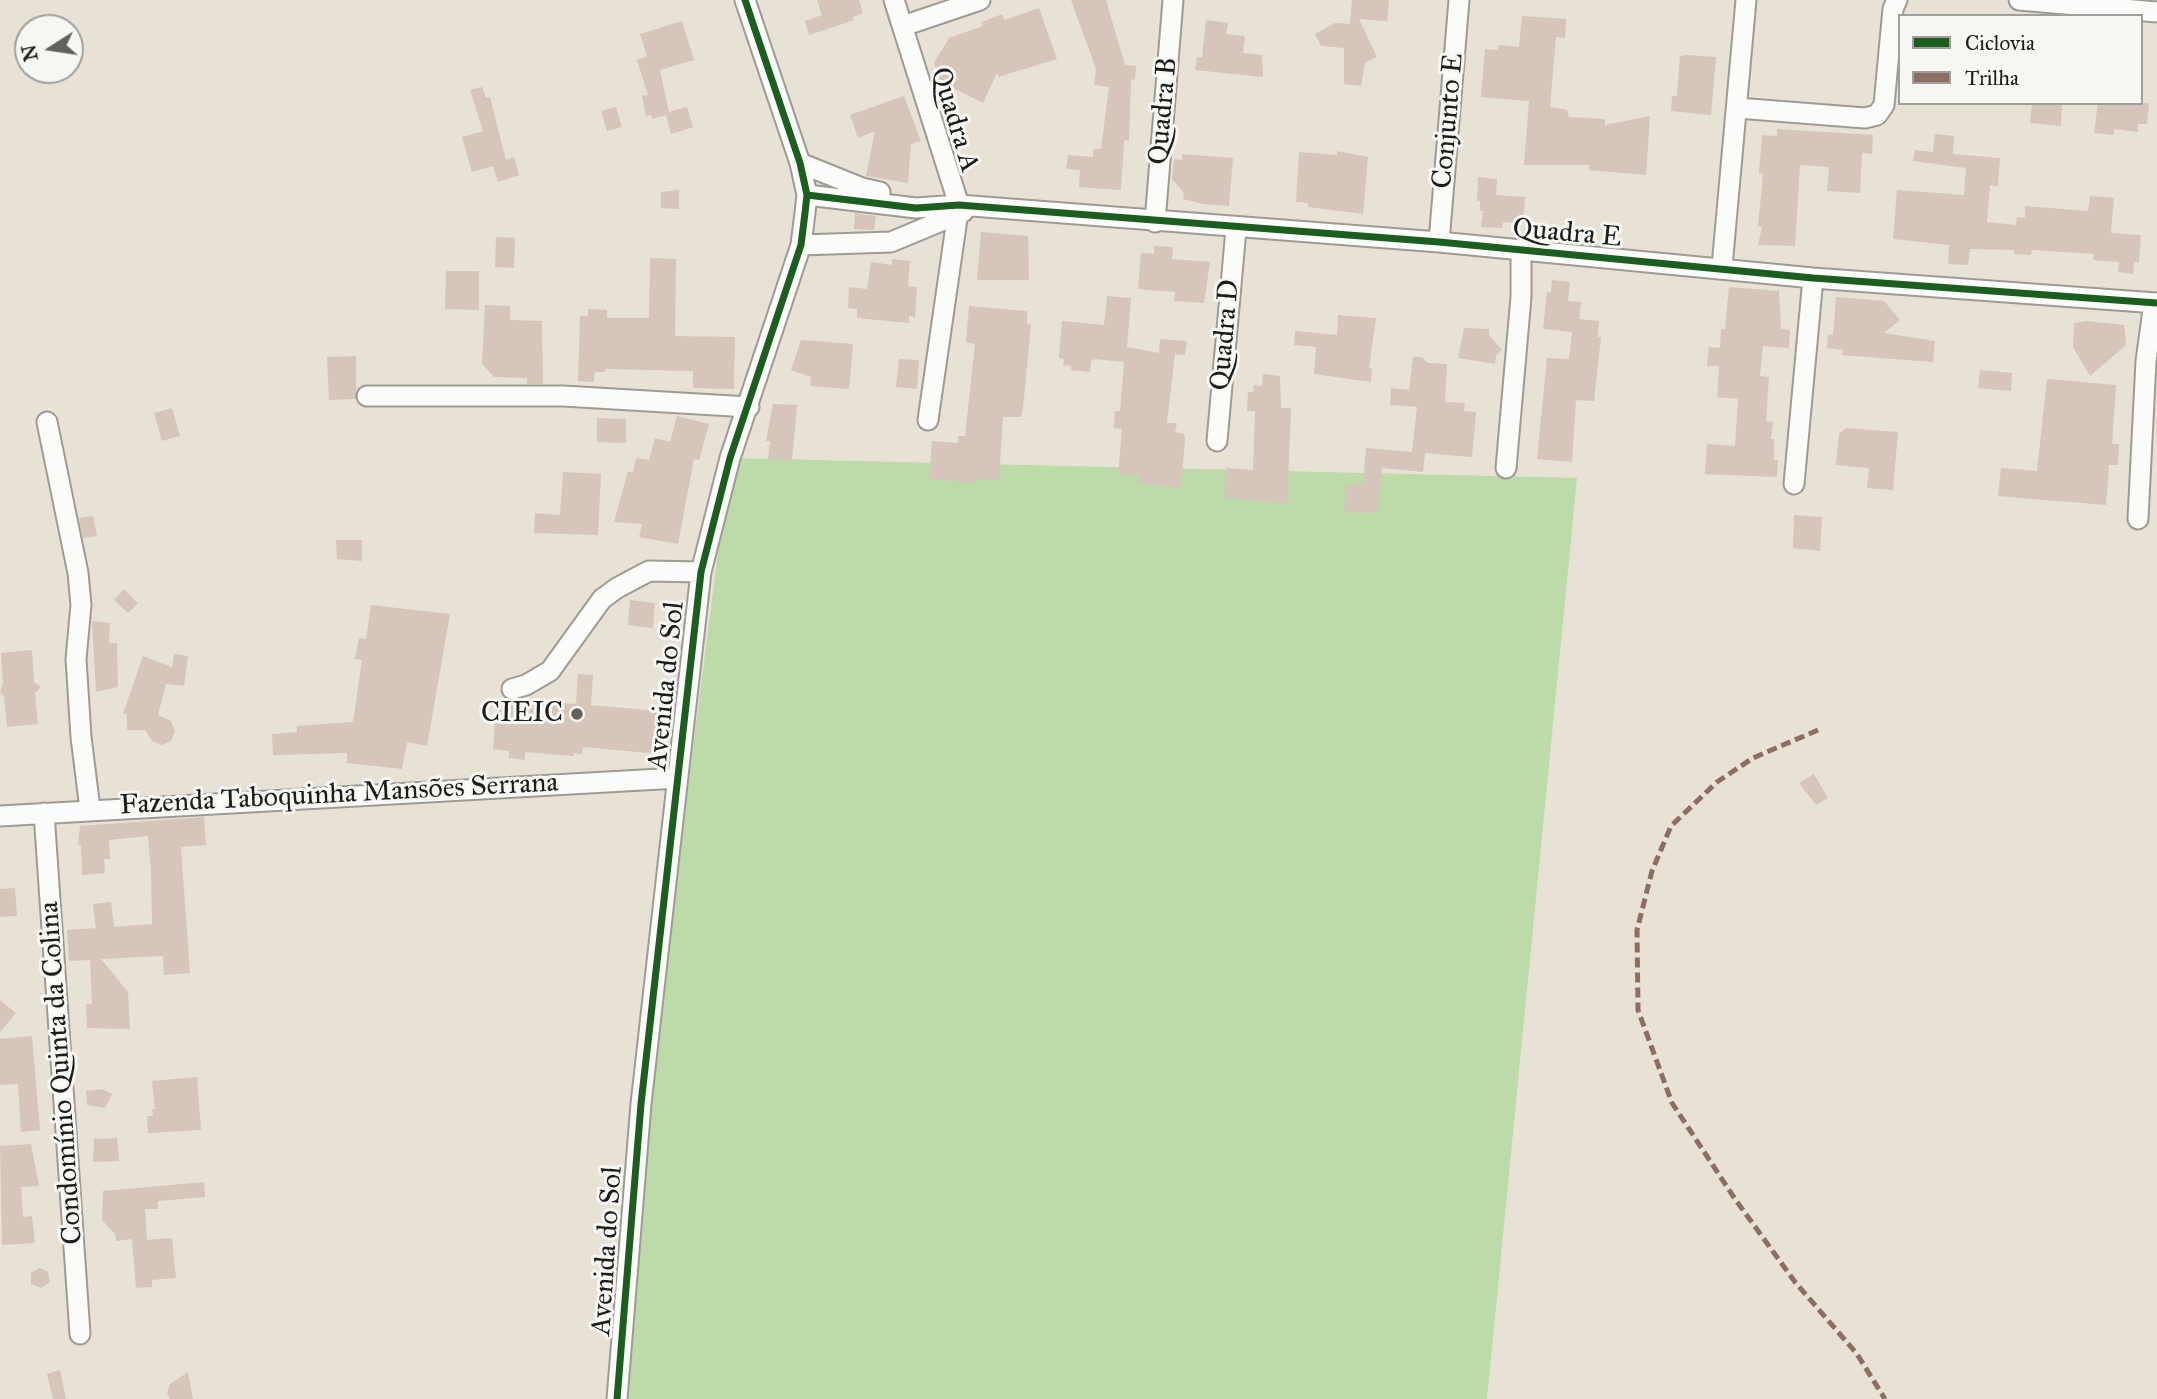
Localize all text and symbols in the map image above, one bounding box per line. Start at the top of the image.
north arrow [14,14,84,84]
legend [1898,14,2143,105]
text: Ciclovia [1965,30,2035,56]
text: N [17,43,43,63]
street label: Conjunto E [1426,52,1472,190]
street label: Quadra B [1143,56,1185,166]
street label: Quadra A [922,64,986,176]
text: Trilha [1965,65,2019,91]
street label: Quadra E [1511,213,1623,255]
street label: Quadra D [1204,278,1248,392]
street label: Avenida do Sol [641,600,693,772]
place label: CIEIC [481,697,563,731]
marker: CIEIC [569,706,585,722]
street label: Fazenda Taboquinha Mansões Serrana [119,767,559,823]
street label: Condomínio Quinta da Colina [33,900,91,1246]
street label: Avenida do Sol [585,1165,631,1337]

